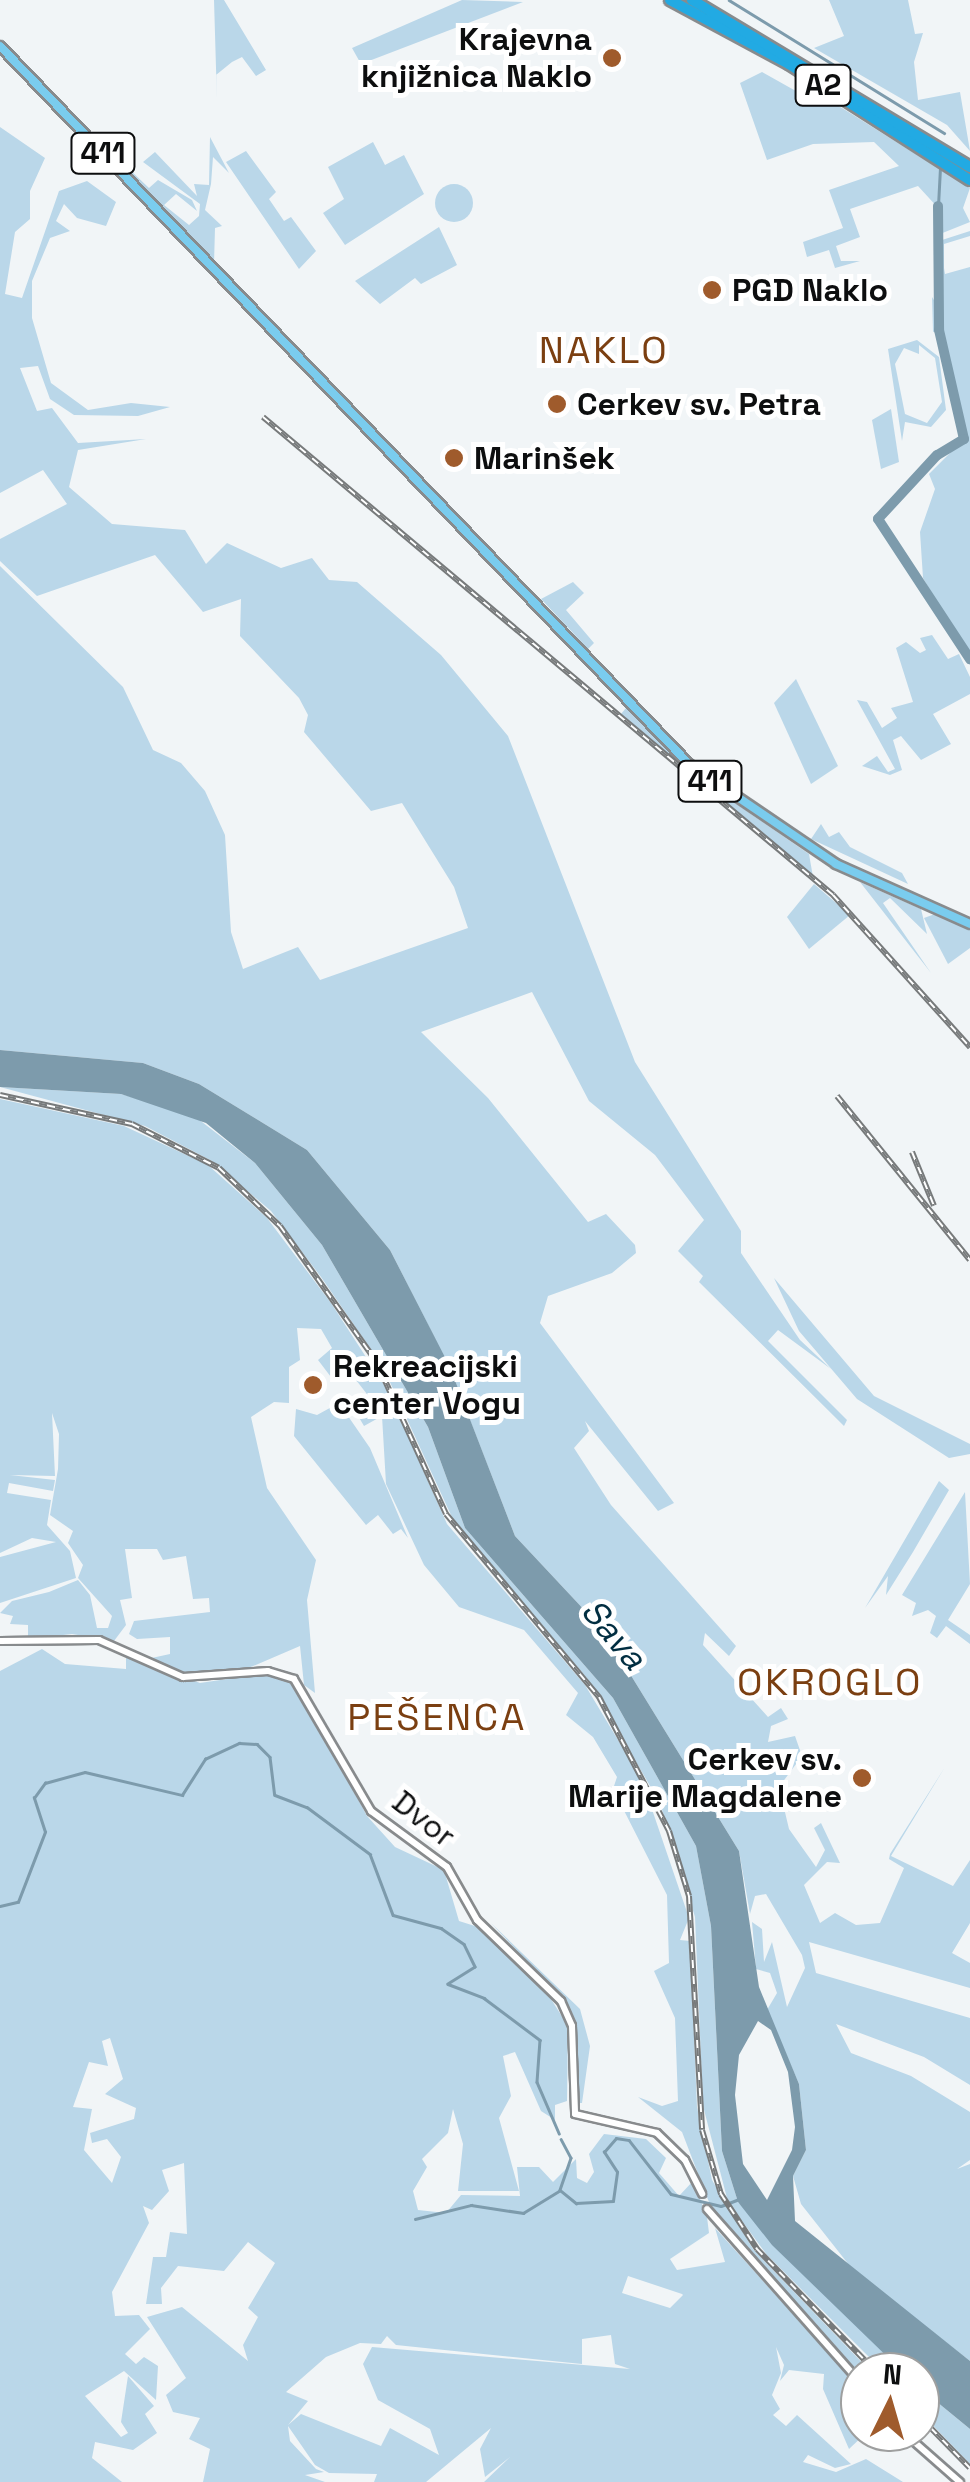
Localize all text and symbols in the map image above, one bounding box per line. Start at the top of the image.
place label: Krajevna knjižnica Naklo [361,21,592,96]
marker: Krajevna knjižnica Naklo [601,47,623,69]
road number: A2 [793,60,853,110]
road number: 411 [68,128,138,178]
place label: PGD Naklo [732,271,888,309]
marker: PGD Naklo [701,279,723,301]
district label: NAKLO [539,328,669,374]
place label: Cerkev sv. Petra [577,385,822,423]
marker: Cerkev sv. Petra [546,393,568,415]
place label: Marinšek [474,439,615,477]
marker: Marinšek [443,447,465,469]
road number: 411 [675,756,745,806]
place label: Rekreacijski center Vogu [333,1348,521,1423]
marker: Rekreacijski center Vogu [302,1374,324,1396]
water label: Sava [572,1590,656,1678]
district label: OKROGLO [737,1660,923,1706]
district label: PEŠENCA [347,1695,527,1741]
place label: Cerkev sv. Marije Magdalene [568,1741,842,1816]
marker: Cerkev sv. Marije Magdalene [851,1767,873,1789]
street label: Dvor [385,1782,463,1856]
north arrow [840,2352,940,2452]
text: N [882,2355,903,2393]

